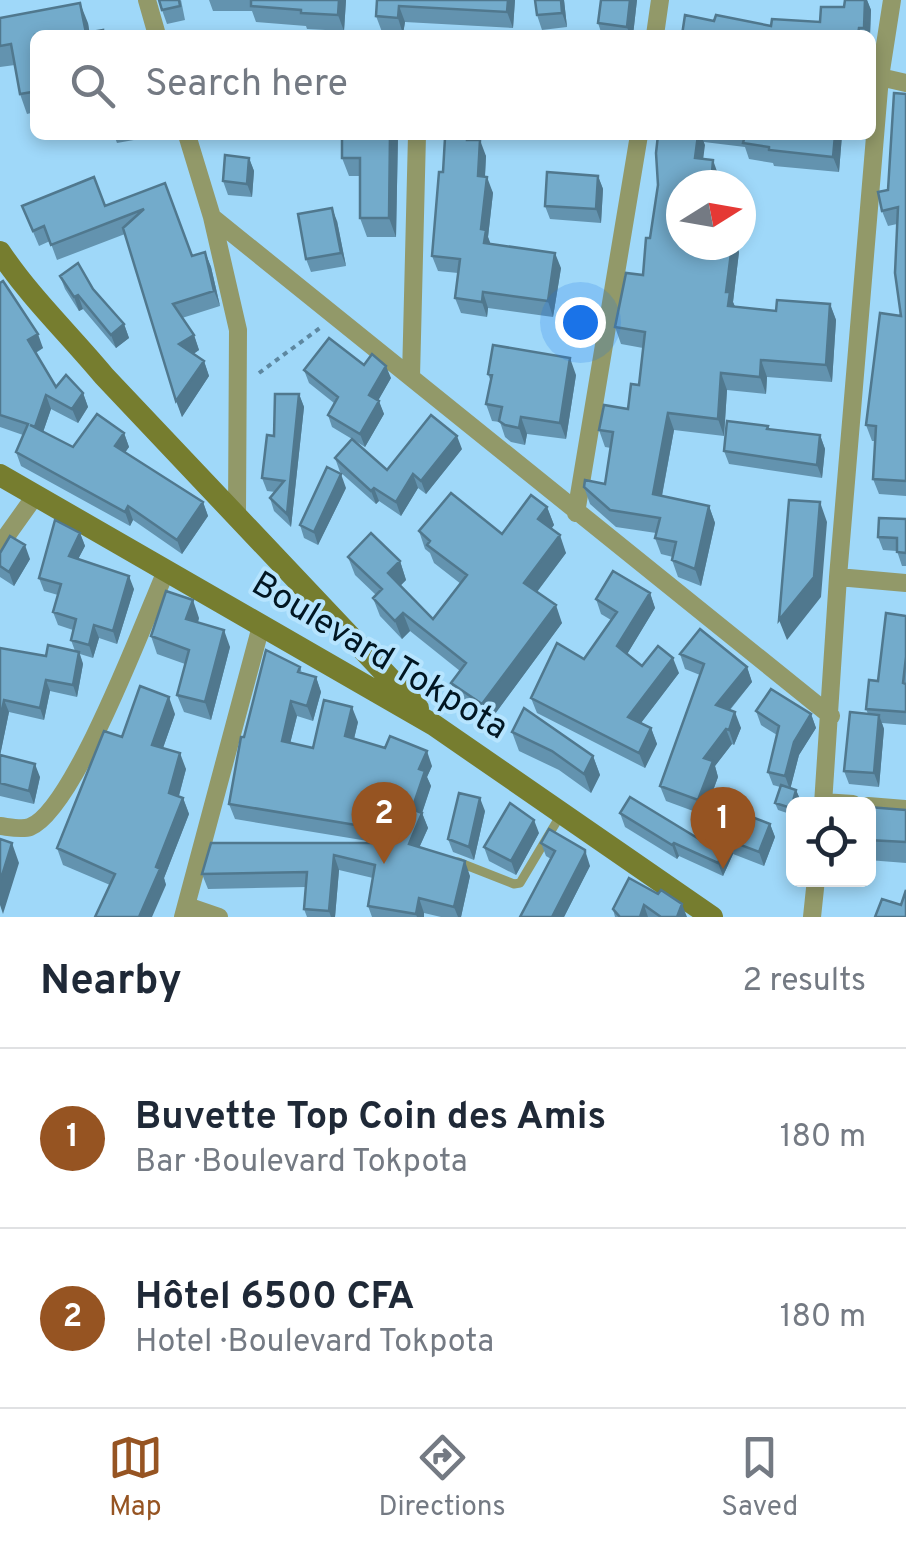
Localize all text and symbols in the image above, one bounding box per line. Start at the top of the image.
search box [30,30,876,140]
icon: search [65,58,120,113]
text: Search here [145,61,348,110]
north arrow [666,170,756,260]
your location [555,297,606,348]
street label: Boulevard Tokpota [243,563,515,751]
pin: 2 [352,782,416,864]
pin: 1 [690,786,756,869]
map controls [786,797,876,887]
button: locate [786,797,876,887]
text: Nearby [40,956,182,1009]
text: 2 results [742,962,866,1002]
text: Buvette Top Coin des Amis [135,1094,606,1143]
text: 1 [66,1118,79,1158]
text: 180 m [780,1118,866,1158]
text: Bar · Boulevard Tokpota [135,1143,468,1183]
text: Hôtel 6500 CFA [135,1274,415,1323]
text: 2 [63,1298,82,1338]
text: 180 m [780,1298,866,1338]
text: Hotel · Boulevard Tokpota [135,1323,494,1363]
tab: Map [108,1430,163,1526]
tab: Directions [378,1430,506,1526]
tab: Saved [721,1430,798,1526]

